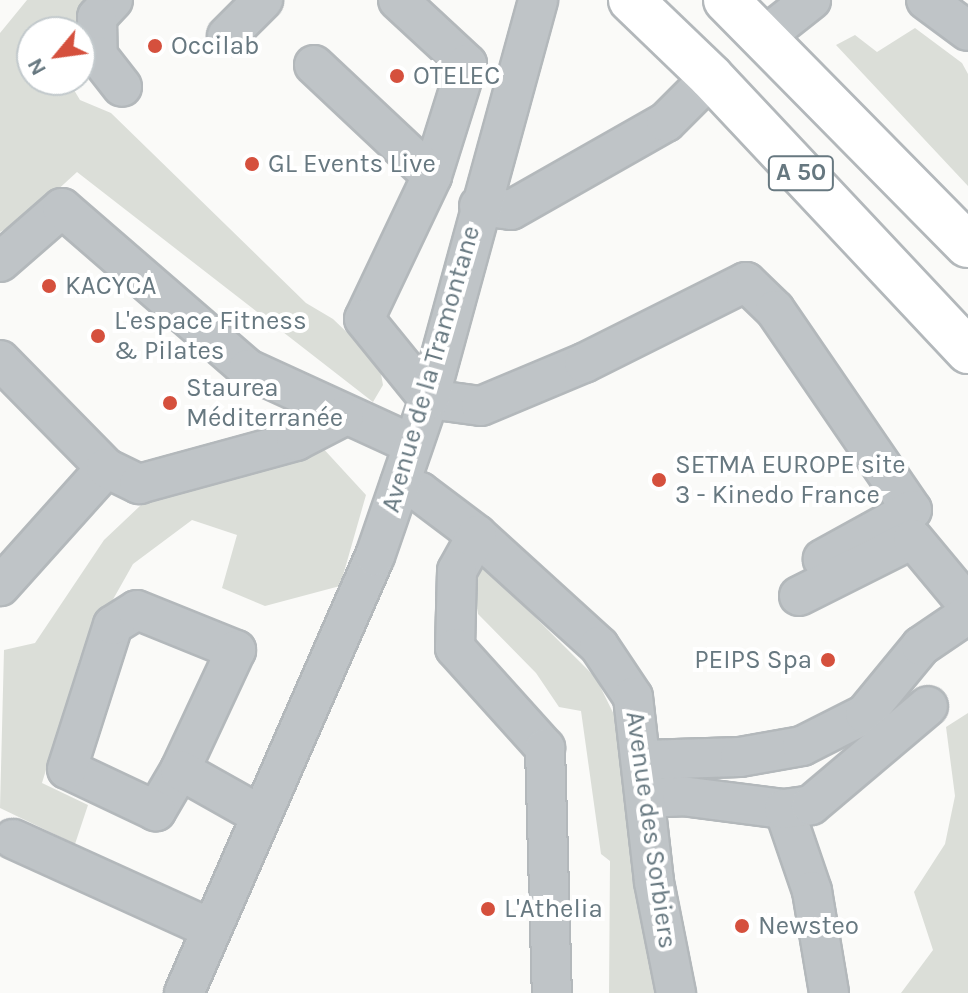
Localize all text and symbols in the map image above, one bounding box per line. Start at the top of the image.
north arrow [16,16,96,96]
place label: Occilab [171,30,259,62]
marker: Occilab [146,37,164,55]
text: N [22,53,52,80]
place label: OTELEC [413,60,500,92]
marker: OTELEC [388,67,406,85]
place label: GL Events Live [268,148,436,180]
road number: A 50 [767,153,835,193]
marker: GL Events Live [243,155,261,173]
street label: Avenue de la Tramontane [375,222,487,516]
place label: KACYCA [65,270,156,302]
marker: KACYCA [40,277,58,295]
place label: L'espace Fitness & Pilates [114,305,307,366]
marker: L'espace Fitness & Pilates [89,327,107,345]
place label: Staurea Méditerranée [186,372,343,434]
marker: Staurea Méditerranée [161,394,179,412]
place label: SETMA EUROPE site 3 - Kinedo France [675,449,905,510]
marker: SETMA EUROPE site 3 - Kinedo France [650,471,668,489]
place label: PEIPS Spa [694,644,812,676]
marker: PEIPS Spa [819,651,837,669]
street label: Avenue des Sorbiers [619,709,683,951]
place label: L'Athelia [504,893,603,925]
marker: L'Athelia [479,900,497,918]
place label: Newsteo [758,910,859,942]
marker: Newsteo [733,917,751,935]

